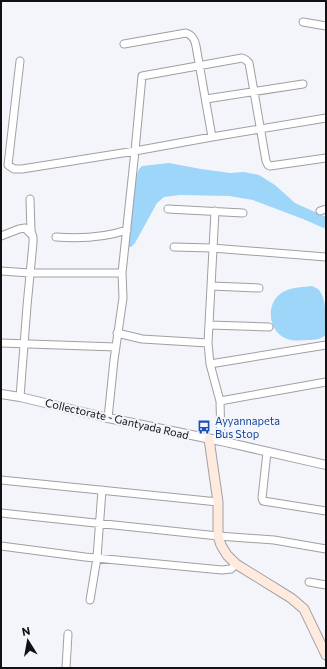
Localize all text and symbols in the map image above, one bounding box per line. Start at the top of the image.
street label: Collectorate - Gantyada Road [44,396,190,441]
place label: Ayyannapeta Bus Stop [215,414,280,440]
bus stop icon: Ayyannapeta Bus Stop [196,419,212,435]
north arrow [8,621,48,661]
text: N [21,624,31,638]

